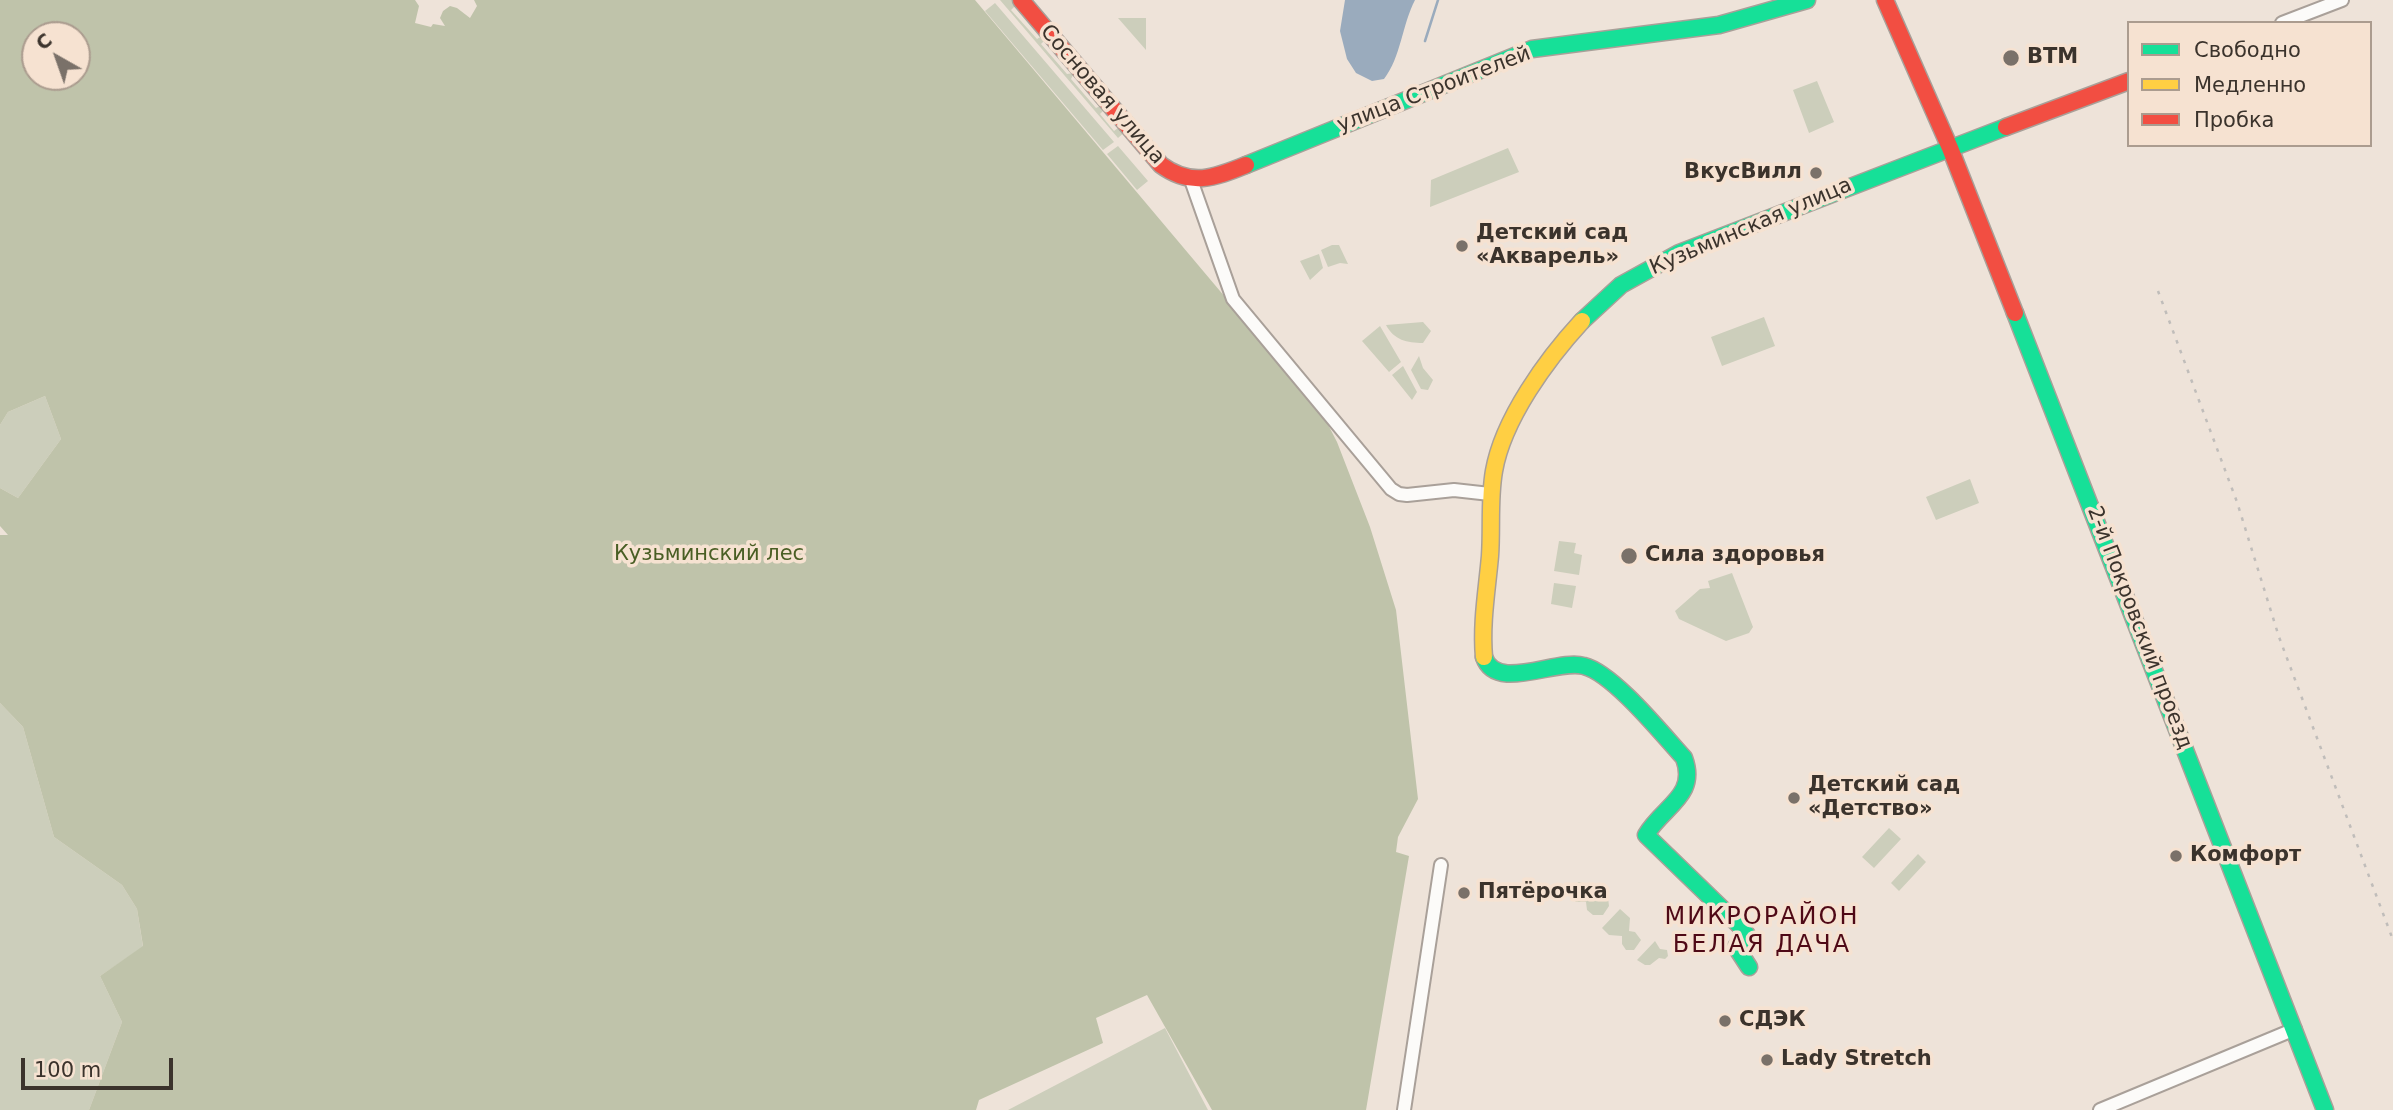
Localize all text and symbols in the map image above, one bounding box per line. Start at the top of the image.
street label: Сосновая улица [1034,20,1170,170]
north arrow [21,21,91,91]
legend [2127,21,2372,147]
text: С [31,29,56,54]
text: Свободно [2194,38,2301,62]
street label: улица Строителей [1334,41,1534,139]
place label: ВТМ [2027,45,2078,71]
marker: ВТМ [2001,48,2021,68]
text: Медленно [2194,73,2306,97]
text: Пробка [2194,108,2274,132]
place label: ВкусВилл [1684,160,1802,186]
marker: ВкусВилл [1808,165,1824,181]
street label: Кузьминская улица [1646,173,1856,281]
place label: Детский сад «Акварель» [1476,221,1628,271]
marker: Детский сад «Акварель» [1454,238,1470,254]
street label: 2-й Покровский проезд [2081,503,2197,753]
park label: Кузьминский лес [614,542,804,568]
place label: Сила здоровья [1645,543,1825,569]
marker: Сила здоровья [1619,546,1639,566]
place label: Детский сад «Детство» [1808,773,1960,823]
marker: Детский сад «Детство» [1786,790,1802,806]
place label: Комфорт [2190,843,2301,869]
marker: Комфорт [2168,848,2184,864]
place label: Пятёрочка [1478,880,1608,906]
marker: Пятёрочка [1456,885,1472,901]
district label: МИКРОРАЙОН БЕЛАЯ ДАЧА [1666,904,1858,960]
place label: СДЭК [1739,1008,1806,1034]
marker: СДЭК [1717,1013,1733,1029]
scale bar [24,1044,177,1088]
place label: Lady Stretch [1781,1047,1932,1073]
marker: Lady Stretch [1759,1052,1775,1068]
text: 100 m [34,1058,101,1082]

